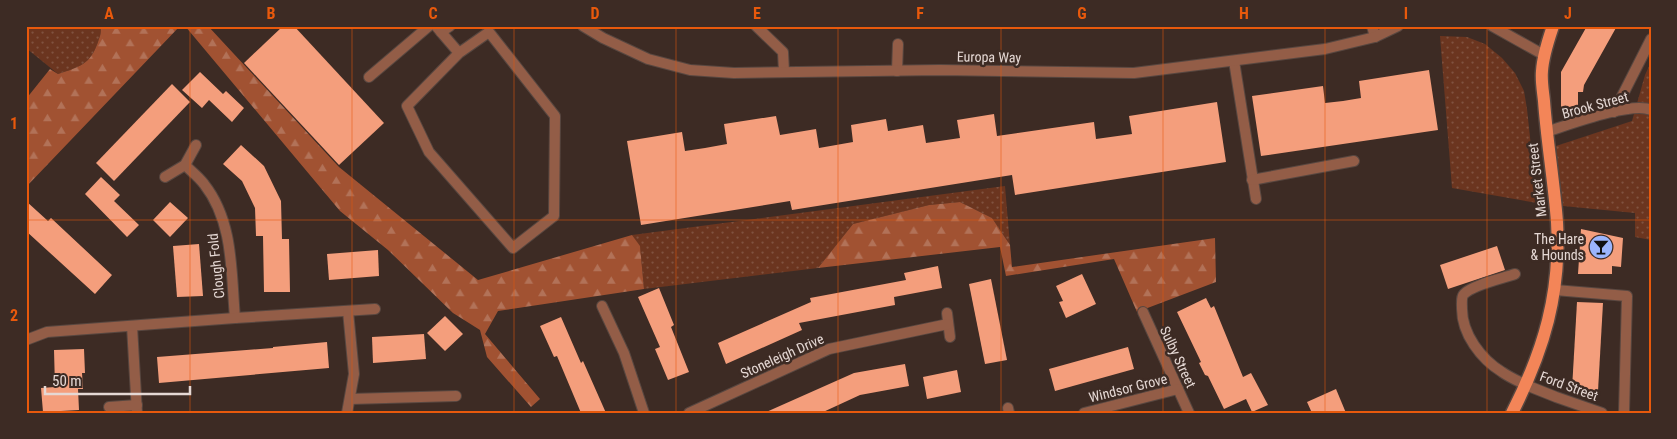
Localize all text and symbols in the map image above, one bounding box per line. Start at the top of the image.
text: A [104,4,114,23]
text: B [267,4,276,23]
text: C [428,4,438,23]
text: D [590,4,600,23]
text: E [753,4,761,23]
text: F [916,4,924,23]
text: G [1077,4,1087,23]
text: H [1239,4,1249,23]
text: I [1404,4,1408,23]
text: J [1564,4,1572,23]
street label: Europa Way [957,48,1022,66]
street label: Brook Street [1560,88,1630,122]
text: 1 [10,114,18,133]
street label: Market Street [1525,142,1549,218]
place label: The Hare & Hounds [1531,231,1584,263]
street label: Clough Fold [205,233,227,299]
bar icon: The Hare & Hounds [1588,234,1614,260]
text: 2 [10,306,18,325]
street label: Sulby Street [1157,324,1199,390]
street label: Stoneleigh Drive [738,330,827,381]
scale bar [45,364,190,396]
street label: Ford Street [1538,368,1600,404]
street label: Windsor Grove [1087,370,1169,405]
text: 50 m [52,372,82,390]

